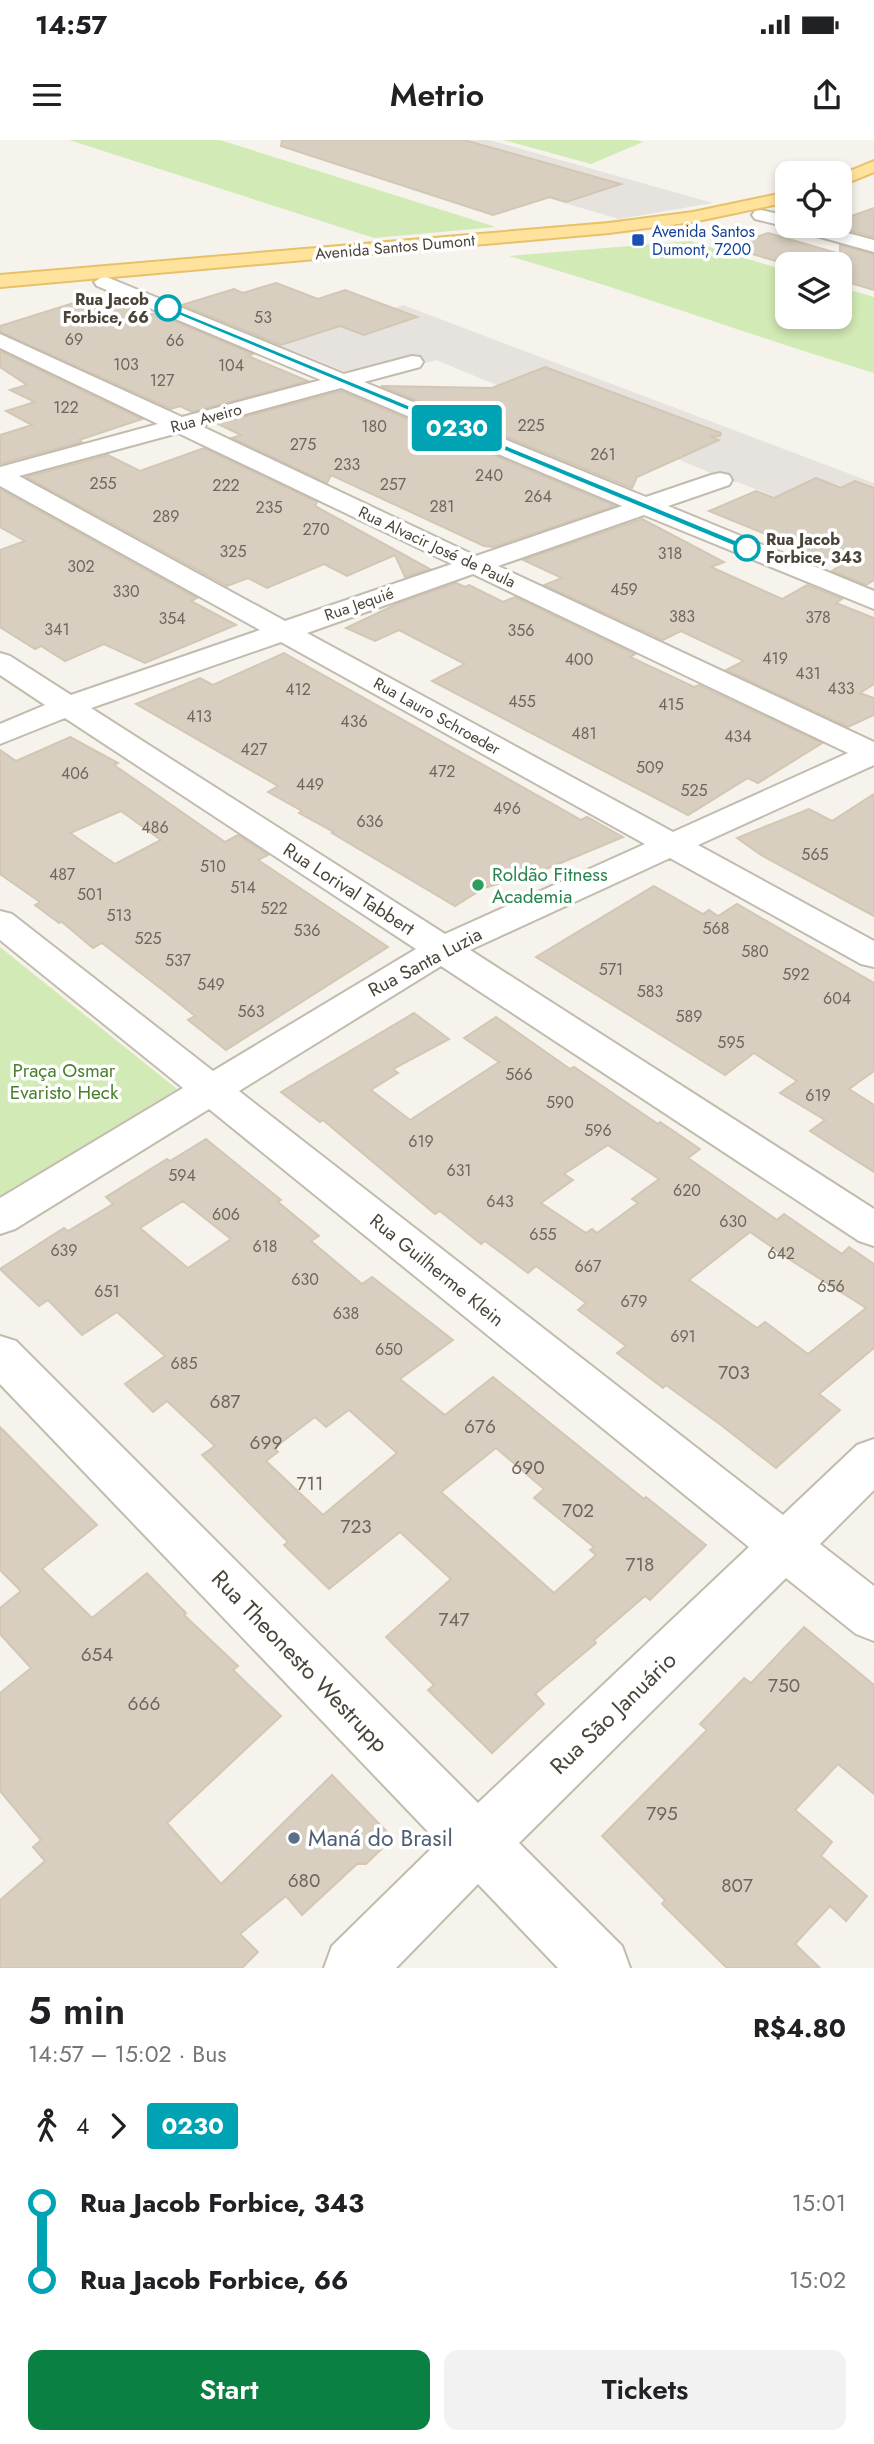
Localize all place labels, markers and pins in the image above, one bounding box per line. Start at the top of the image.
place label: Avenida Santos Dumont, 7200 [652,220,755,261]
marker: Avenida Santos Dumont, 7200 [630,232,646,248]
place label: Rua Jacob Forbice, 66 [63,288,149,329]
marker: Rua Jacob Forbice, 66 [155,295,181,321]
place label: Rua Jacob Forbice, 343 [766,528,862,569]
marker: Rua Jacob Forbice, 343 [734,535,760,561]
place label: Roldão Fitness Academia [492,861,608,910]
marker: Roldão Fitness Academia [470,877,486,893]
place label: Maná do Brasil [308,1821,453,1855]
marker: Maná do Brasil [286,1830,302,1846]

